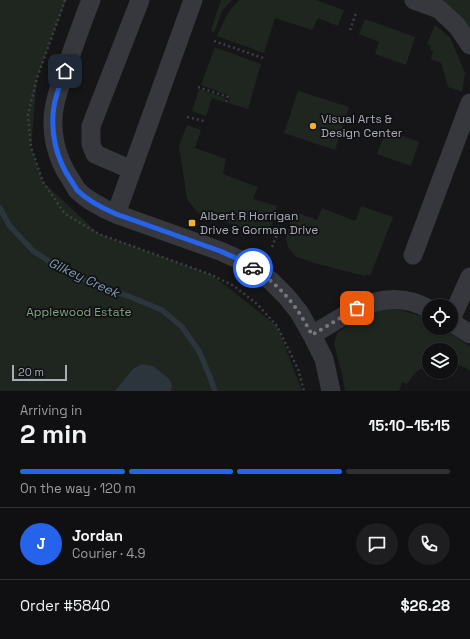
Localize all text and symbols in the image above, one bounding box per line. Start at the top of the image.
pin [48,54,82,88]
icon: home [54,60,76,82]
place label: Visual Arts & Design Center [321,111,403,141]
marker: Visual Arts & Design Center [308,121,318,131]
place label: Albert R Horrigan Drive & Gorman Drive [200,208,318,238]
marker: Albert R Horrigan Drive & Gorman Drive [187,218,197,228]
courier [233,248,273,288]
water label: Gilkey Creek [46,254,124,302]
icon: car [242,257,264,279]
pin [340,291,374,325]
icon: bag [346,297,368,319]
map controls [422,299,458,379]
button: locate [422,299,458,335]
park label: Applewood Estate [26,304,132,320]
button: layers [422,343,458,379]
scale bar [12,363,67,382]
text: 20 m [18,365,44,379]
text: Arriving in [20,402,82,419]
text: 15:10–15:15 [368,416,450,435]
text: 2 min [20,417,87,451]
text: On the way · 120 m [20,480,136,497]
button: chat [356,523,398,565]
button: phone [408,523,450,565]
text: Jordan [72,526,123,545]
text: J [36,534,46,553]
text: Courier · 4.9 [72,545,146,562]
text: Order #5840 [20,596,110,615]
text: $26.28 [400,596,450,615]

